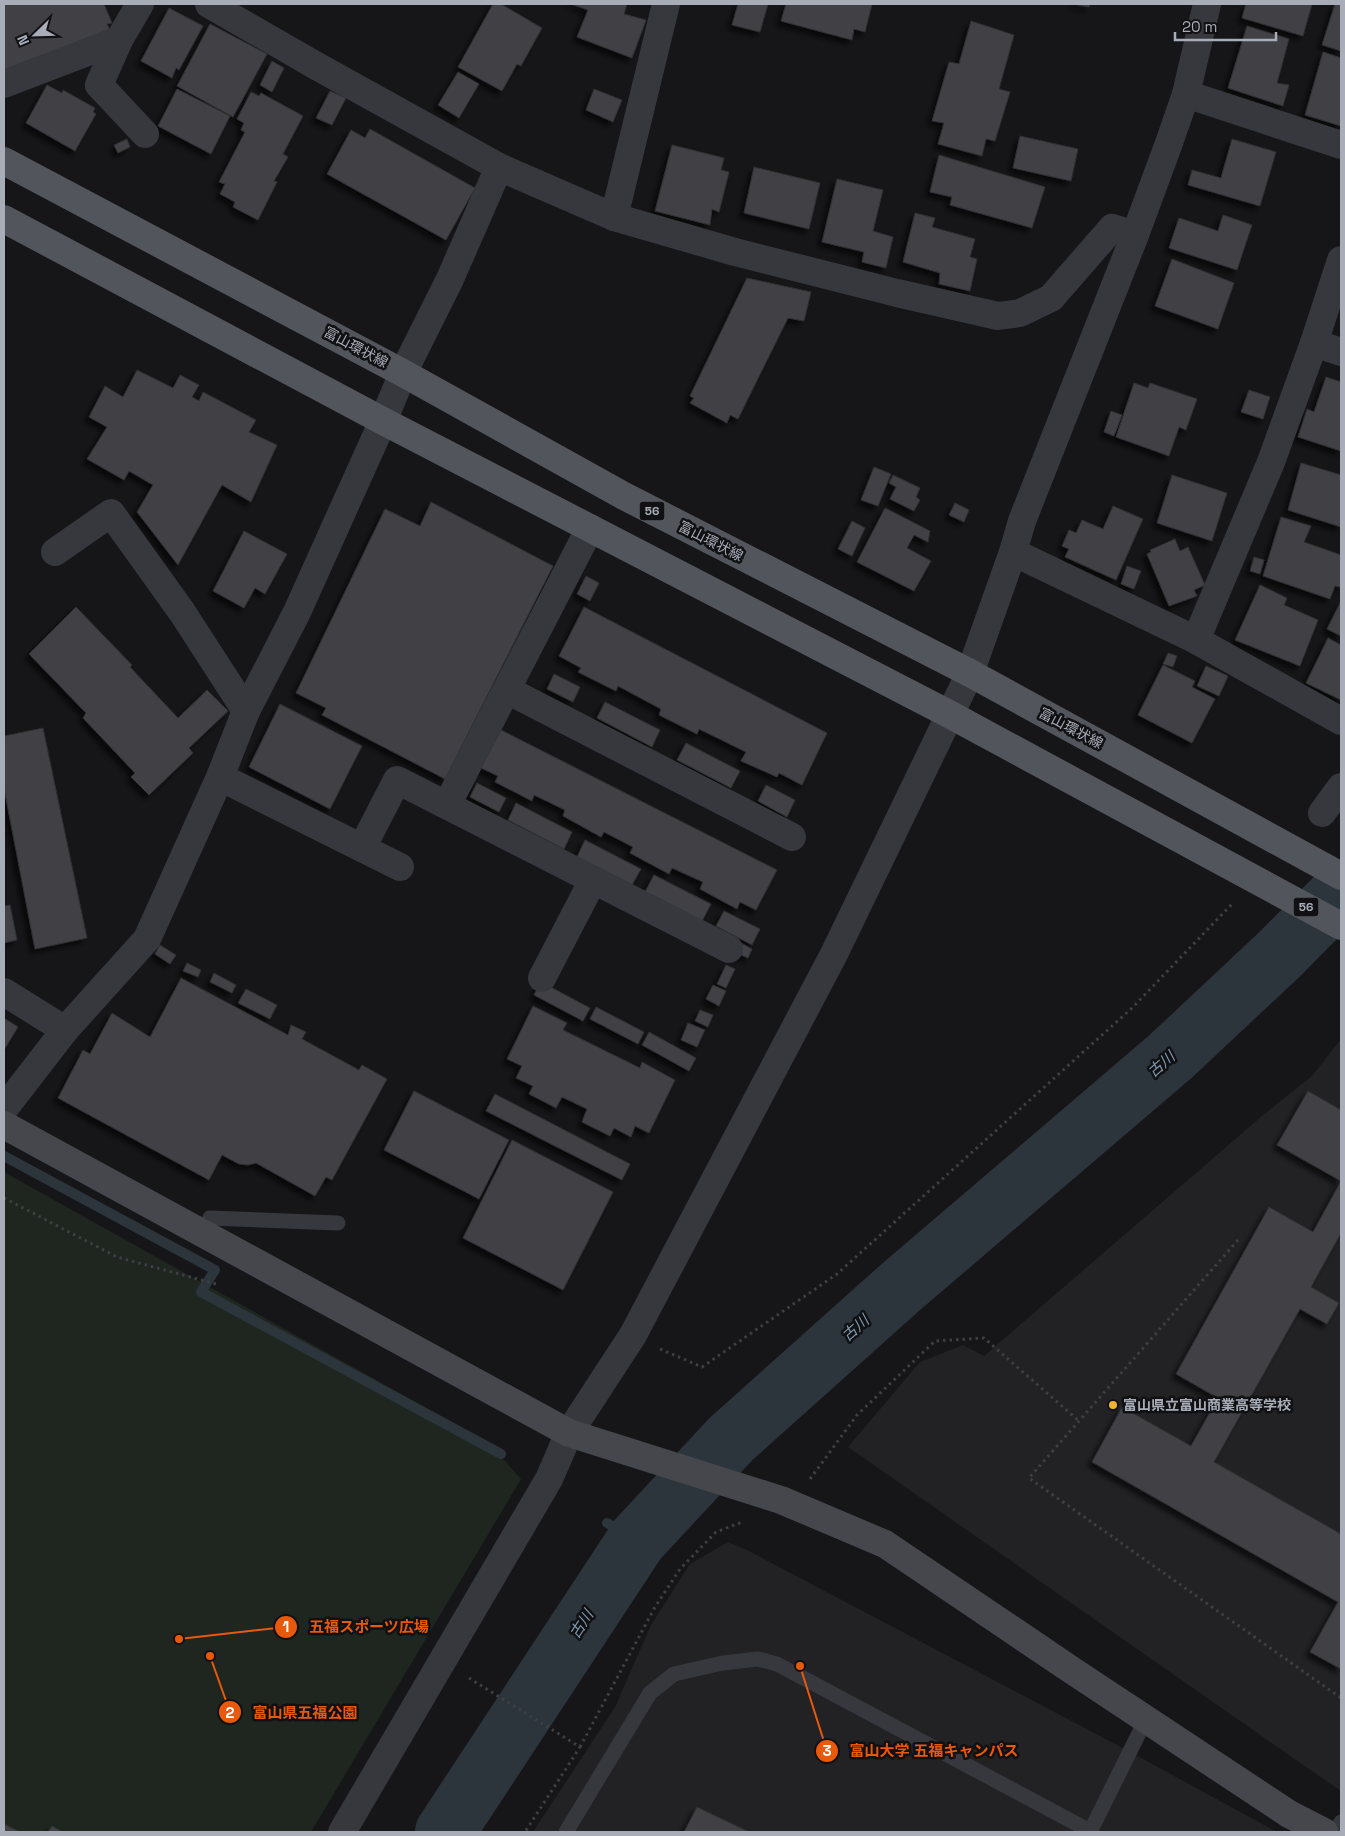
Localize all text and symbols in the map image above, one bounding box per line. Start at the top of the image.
north arrow [10,10,60,60]
scale bar [1175,10,1276,42]
text: 20 m [1182,17,1217,36]
text: N [13,32,33,48]
street label: 富山環状線 [321,323,391,371]
road number: 56 [640,502,664,520]
street label: 富山環状線 [676,517,746,565]
street label: 富山環状線 [1036,704,1106,752]
road number: 56 [1294,898,1318,916]
water label: 古川 [1143,1046,1180,1081]
water label: 古川 [837,1310,874,1345]
place label: 富山県立富山商業高等学校 [1123,1396,1291,1414]
marker: 富山県立富山商業高等学校 [1107,1399,1119,1411]
water label: 古川 [565,1605,598,1642]
callout: 五福スポーツ広場 [274,1612,439,1642]
text: 1 [283,1617,289,1636]
text: 五福スポーツ広場 [309,1617,429,1636]
callout: 富山県五福公園 [218,1697,368,1727]
text: 2 [226,1703,235,1722]
text: 富山県五福公園 [252,1703,358,1722]
callout: 富山大学 五福キャンパス [814,1736,1028,1766]
text: 3 [822,1741,832,1760]
text: 富山大学 五福キャンパス [850,1741,1018,1760]

